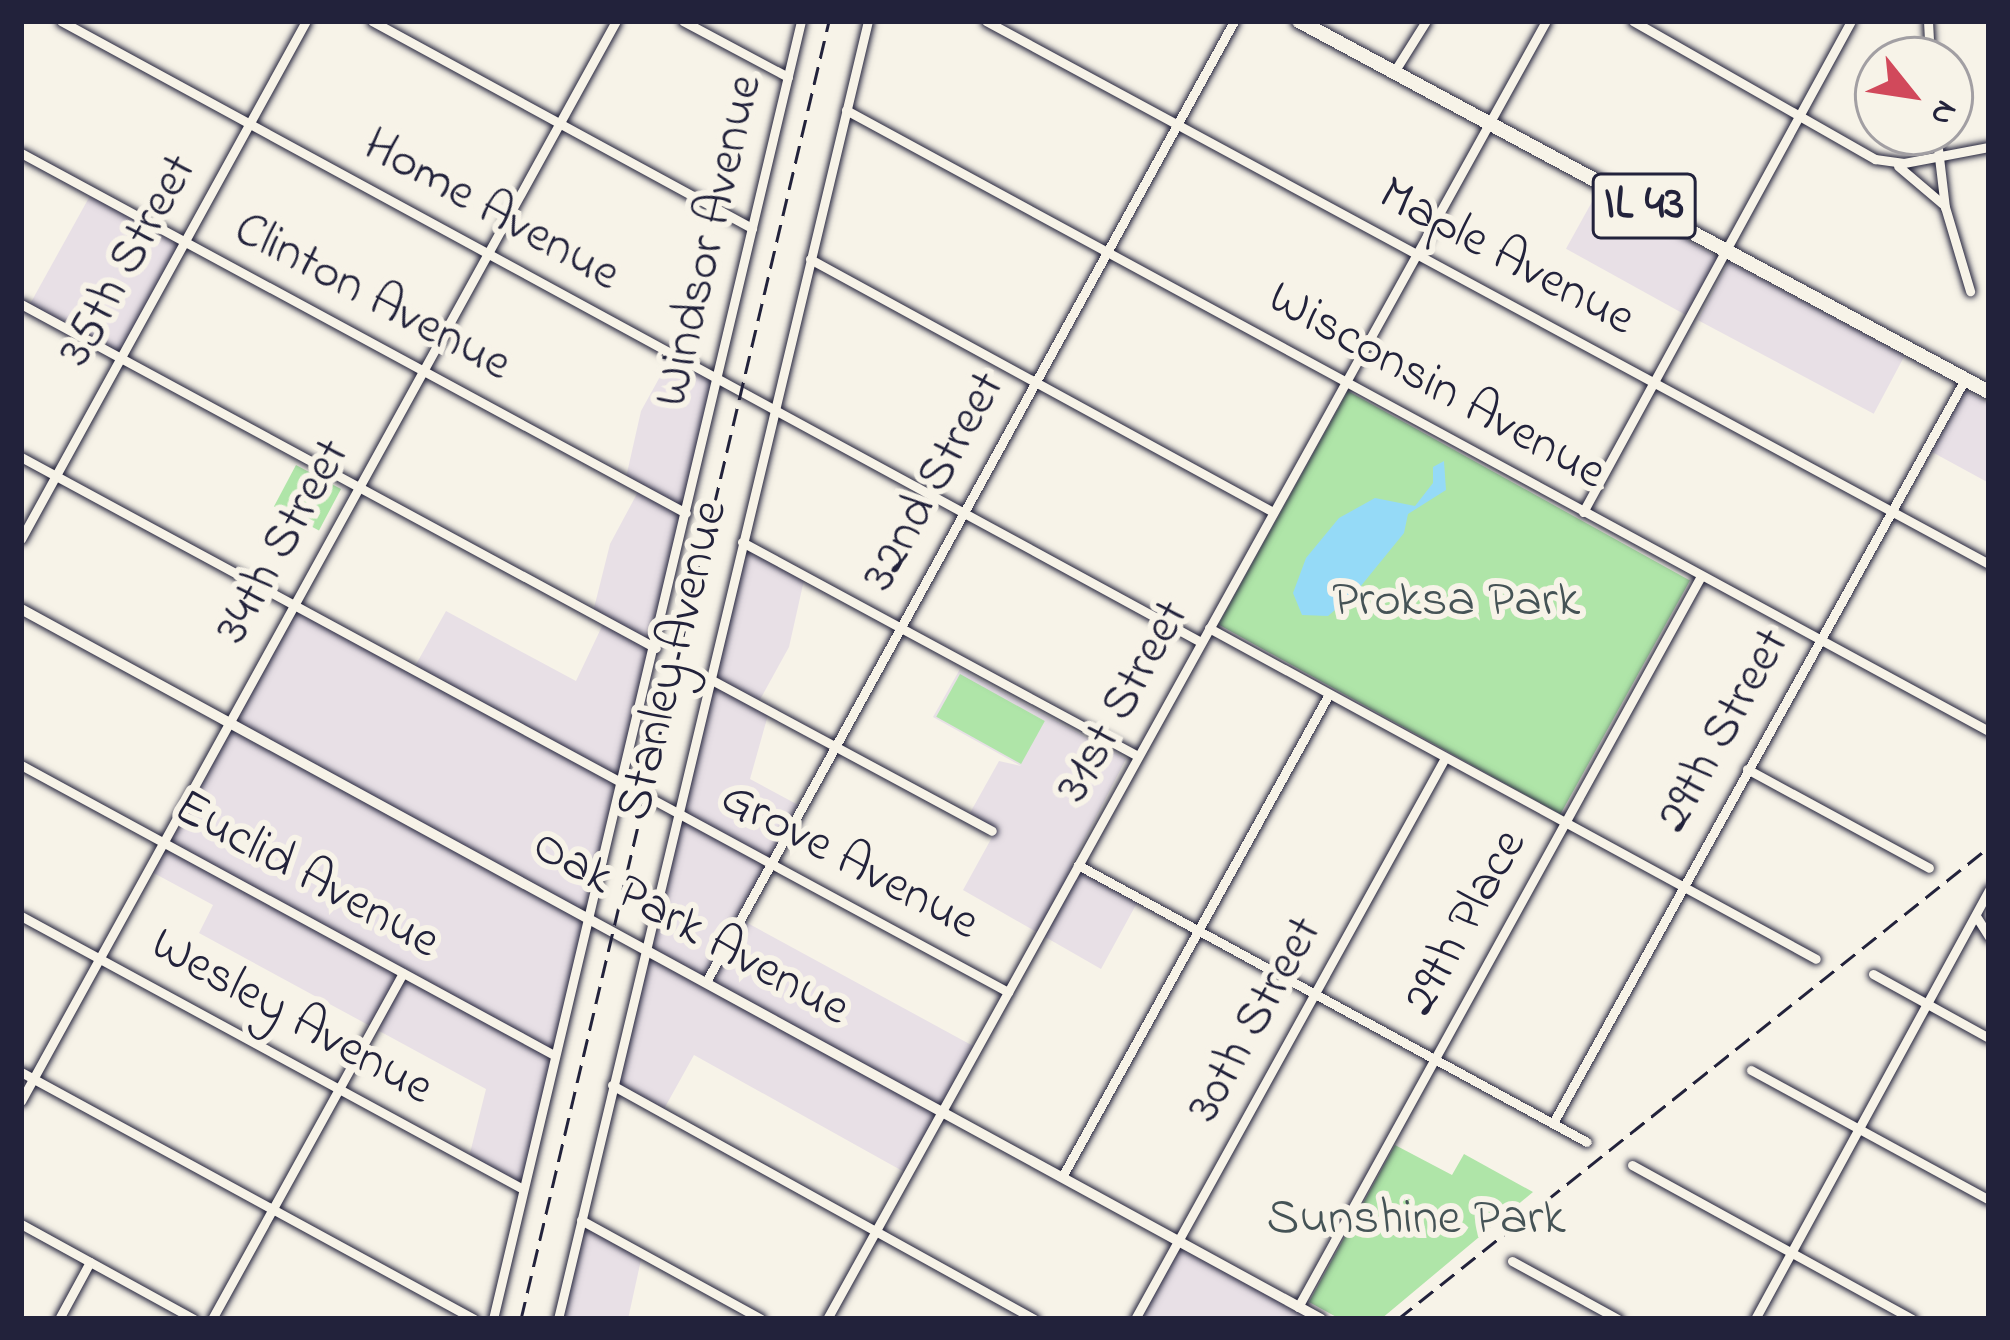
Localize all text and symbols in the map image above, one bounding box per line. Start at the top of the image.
north arrow [1854,36,1974,156]
street label: Windsor Avenue [642,69,778,413]
text: N [1916,91,1969,134]
street label: Home Avenue [352,115,630,307]
street label: 35th Street [46,144,212,378]
road number: IL 43 [1590,164,1698,248]
street label: Maple Avenue [1367,165,1645,351]
street label: Clinton Avenue [223,199,521,397]
street label: Wisconsin Avenue [1256,269,1616,505]
street label: 32nd Street [850,362,1020,602]
street label: 34th Street [203,429,365,655]
street label: Stanley Avenue [605,495,743,827]
park label: Proksa Park [1332,571,1580,633]
street label: 31st Street [1044,590,1204,814]
street label: 29th Street [1643,619,1805,843]
street label: Grove Avenue [709,768,989,956]
street label: Euclid Avenue [163,778,449,974]
street label: Oak Park Avenue [521,817,859,1041]
street label: 29th Place [1390,819,1542,1027]
street label: 30th Street [1175,906,1337,1134]
street label: Wesley Avenue [139,915,443,1121]
park label: Sunshine Park [1266,1189,1566,1251]

